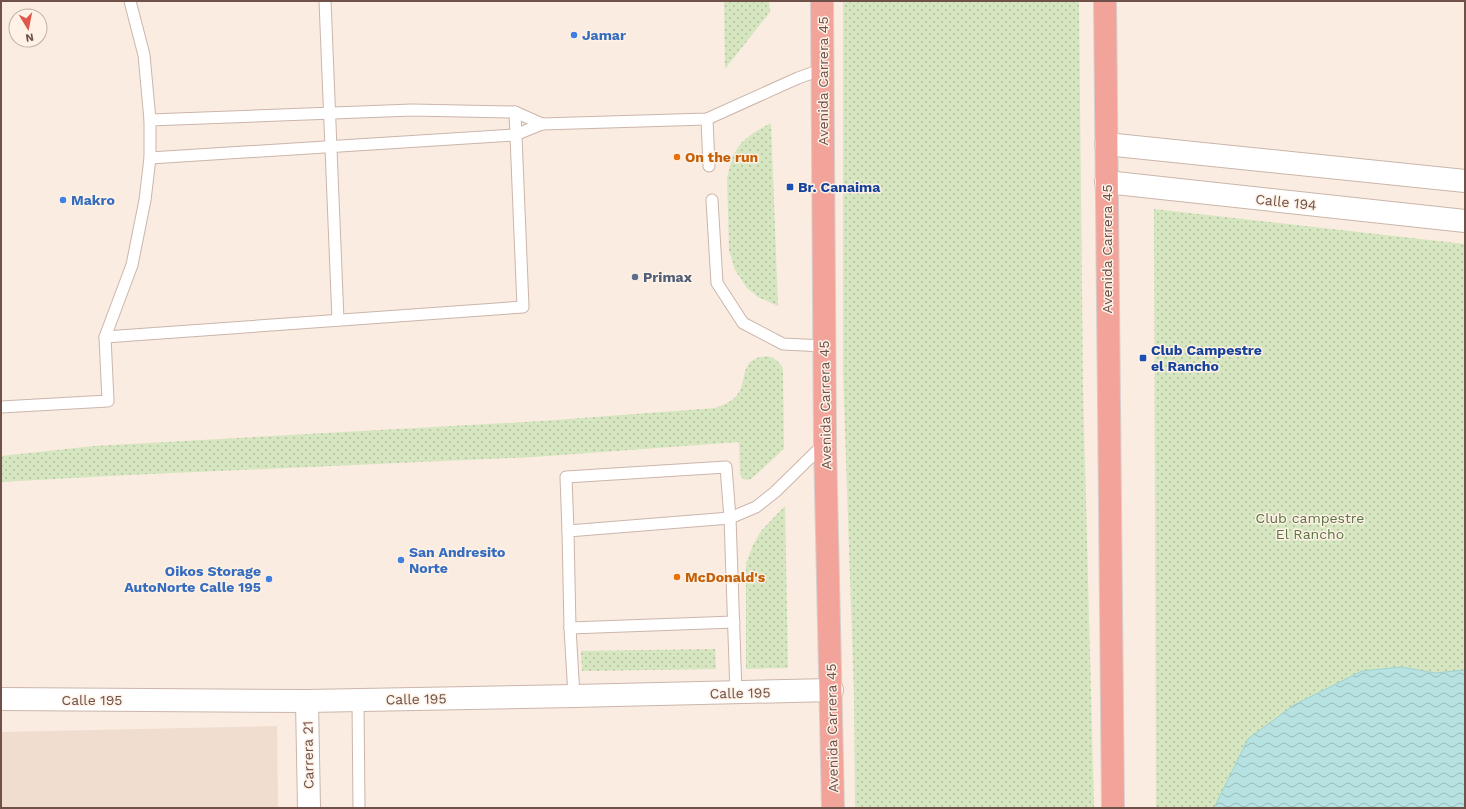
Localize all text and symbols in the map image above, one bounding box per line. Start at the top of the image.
north arrow [8,8,48,48]
street label: Avenida Carrera 45 [815,16,831,146]
place label: Jamar [582,27,626,43]
text: N [25,30,35,44]
marker: Jamar [569,30,579,40]
place label: On the run [685,149,758,165]
marker: On the run [672,152,682,162]
place label: Br. Canaima [798,179,881,195]
marker: Br. Canaima [785,182,795,192]
street label: Avenida Carrera 45 [1099,184,1115,314]
street label: Calle 194 [1255,191,1317,213]
place label: Makro [71,192,115,208]
marker: Makro [58,195,68,205]
place label: Primax [643,269,693,285]
marker: Primax [630,272,640,282]
street label: Avenida Carrera 45 [816,340,834,470]
place label: Club Campestre el Rancho [1151,342,1262,374]
marker: Club Campestre el Rancho [1138,353,1148,363]
park label: Club campestre El Rancho [1256,510,1364,542]
place label: San Andresito Norte [409,544,505,576]
marker: San Andresito Norte [396,555,406,565]
place label: Oikos Storage AutoNorte Calle 195 [124,563,261,595]
place label: McDonald's [685,569,766,585]
marker: McDonald's [672,572,682,582]
marker: Oikos Storage AutoNorte Calle 195 [264,574,274,584]
street label: Avenida Carrera 45 [823,663,841,793]
street label: Calle 195 [709,684,771,702]
street label: Calle 195 [385,690,447,708]
street label: Calle 195 [62,692,122,708]
street label: Carrera 21 [299,721,317,789]

